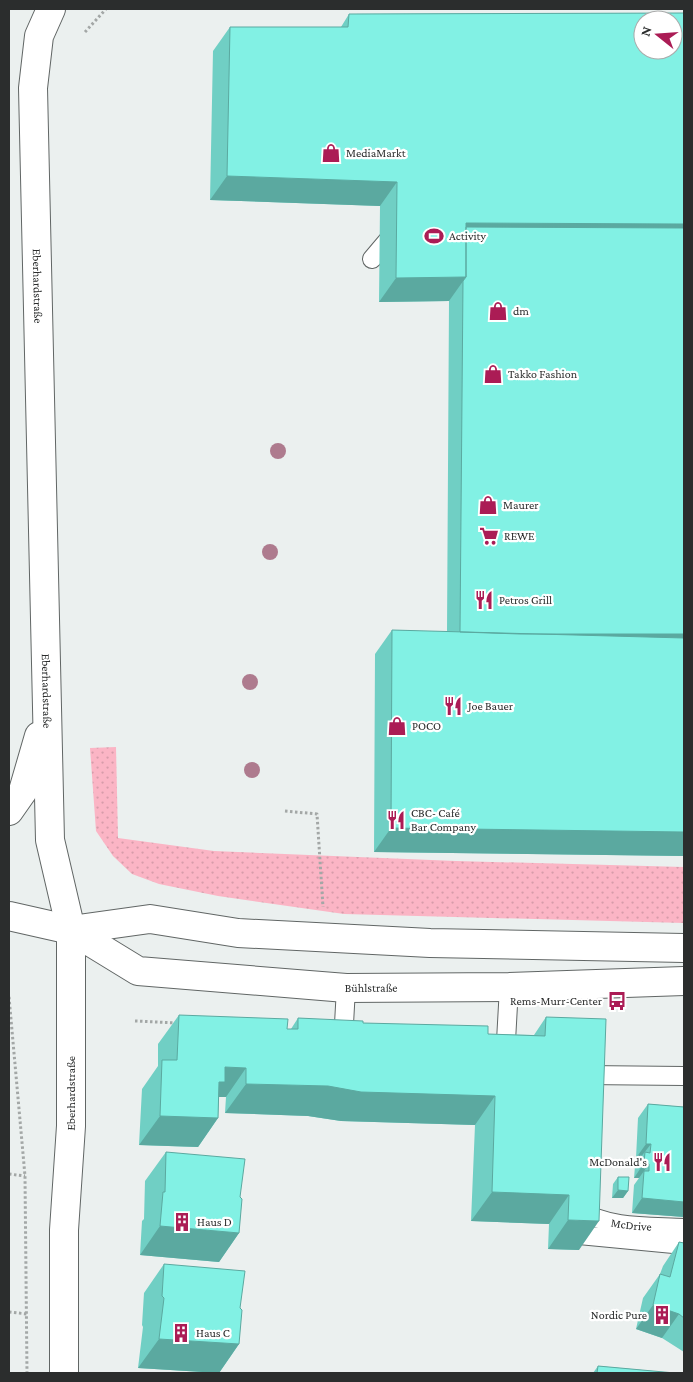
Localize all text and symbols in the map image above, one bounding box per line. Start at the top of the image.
north arrow [633,10,683,60]
text: N [637,24,655,38]
shop icon: MediaMarkt [320,142,342,164]
place label: MediaMarkt [346,146,407,160]
sports icon: Activity [423,225,445,247]
place label: Activity [449,229,487,243]
street label: Eberhardstraße [30,249,45,324]
shop icon: dm [487,300,509,322]
place label: dm [513,304,529,318]
shop icon: Takko Fashion [482,363,504,385]
place label: Takko Fashion [508,367,578,381]
shop icon: Maurer [477,494,499,516]
place label: Maurer [503,498,539,512]
supermarket icon: REWE [478,525,500,547]
place label: REWE [504,529,535,543]
restaurant icon: Petros Grill [473,589,495,611]
place label: Petros Grill [499,593,552,607]
street label: Eberhardstraße [39,653,54,728]
restaurant icon: Joe Bauer [442,695,464,717]
place label: Joe Bauer [467,699,514,713]
shop icon: POCO [386,715,408,737]
place label: POCO [412,719,441,733]
place label: CBC- Café Bar Company [411,806,477,834]
restaurant icon: CBC- Café Bar Company [385,809,407,831]
street label: Bühlstraße [345,981,398,995]
bus stop icon: Rems-Murr-Center [606,990,628,1012]
place label: Rems-Murr-Center [510,994,603,1008]
street label: Eberhardstraße [64,1056,78,1131]
restaurant icon: McDonald's [651,1151,673,1173]
place label: McDonald's [589,1155,647,1169]
building icon: Haus D [171,1211,193,1233]
place label: Haus D [197,1215,232,1229]
street label: McDrive [610,1216,652,1234]
building icon: Nordic Pure [651,1304,673,1326]
place label: Nordic Pure [591,1308,647,1322]
building icon: Haus C [170,1322,192,1344]
place label: Haus C [196,1326,230,1340]

